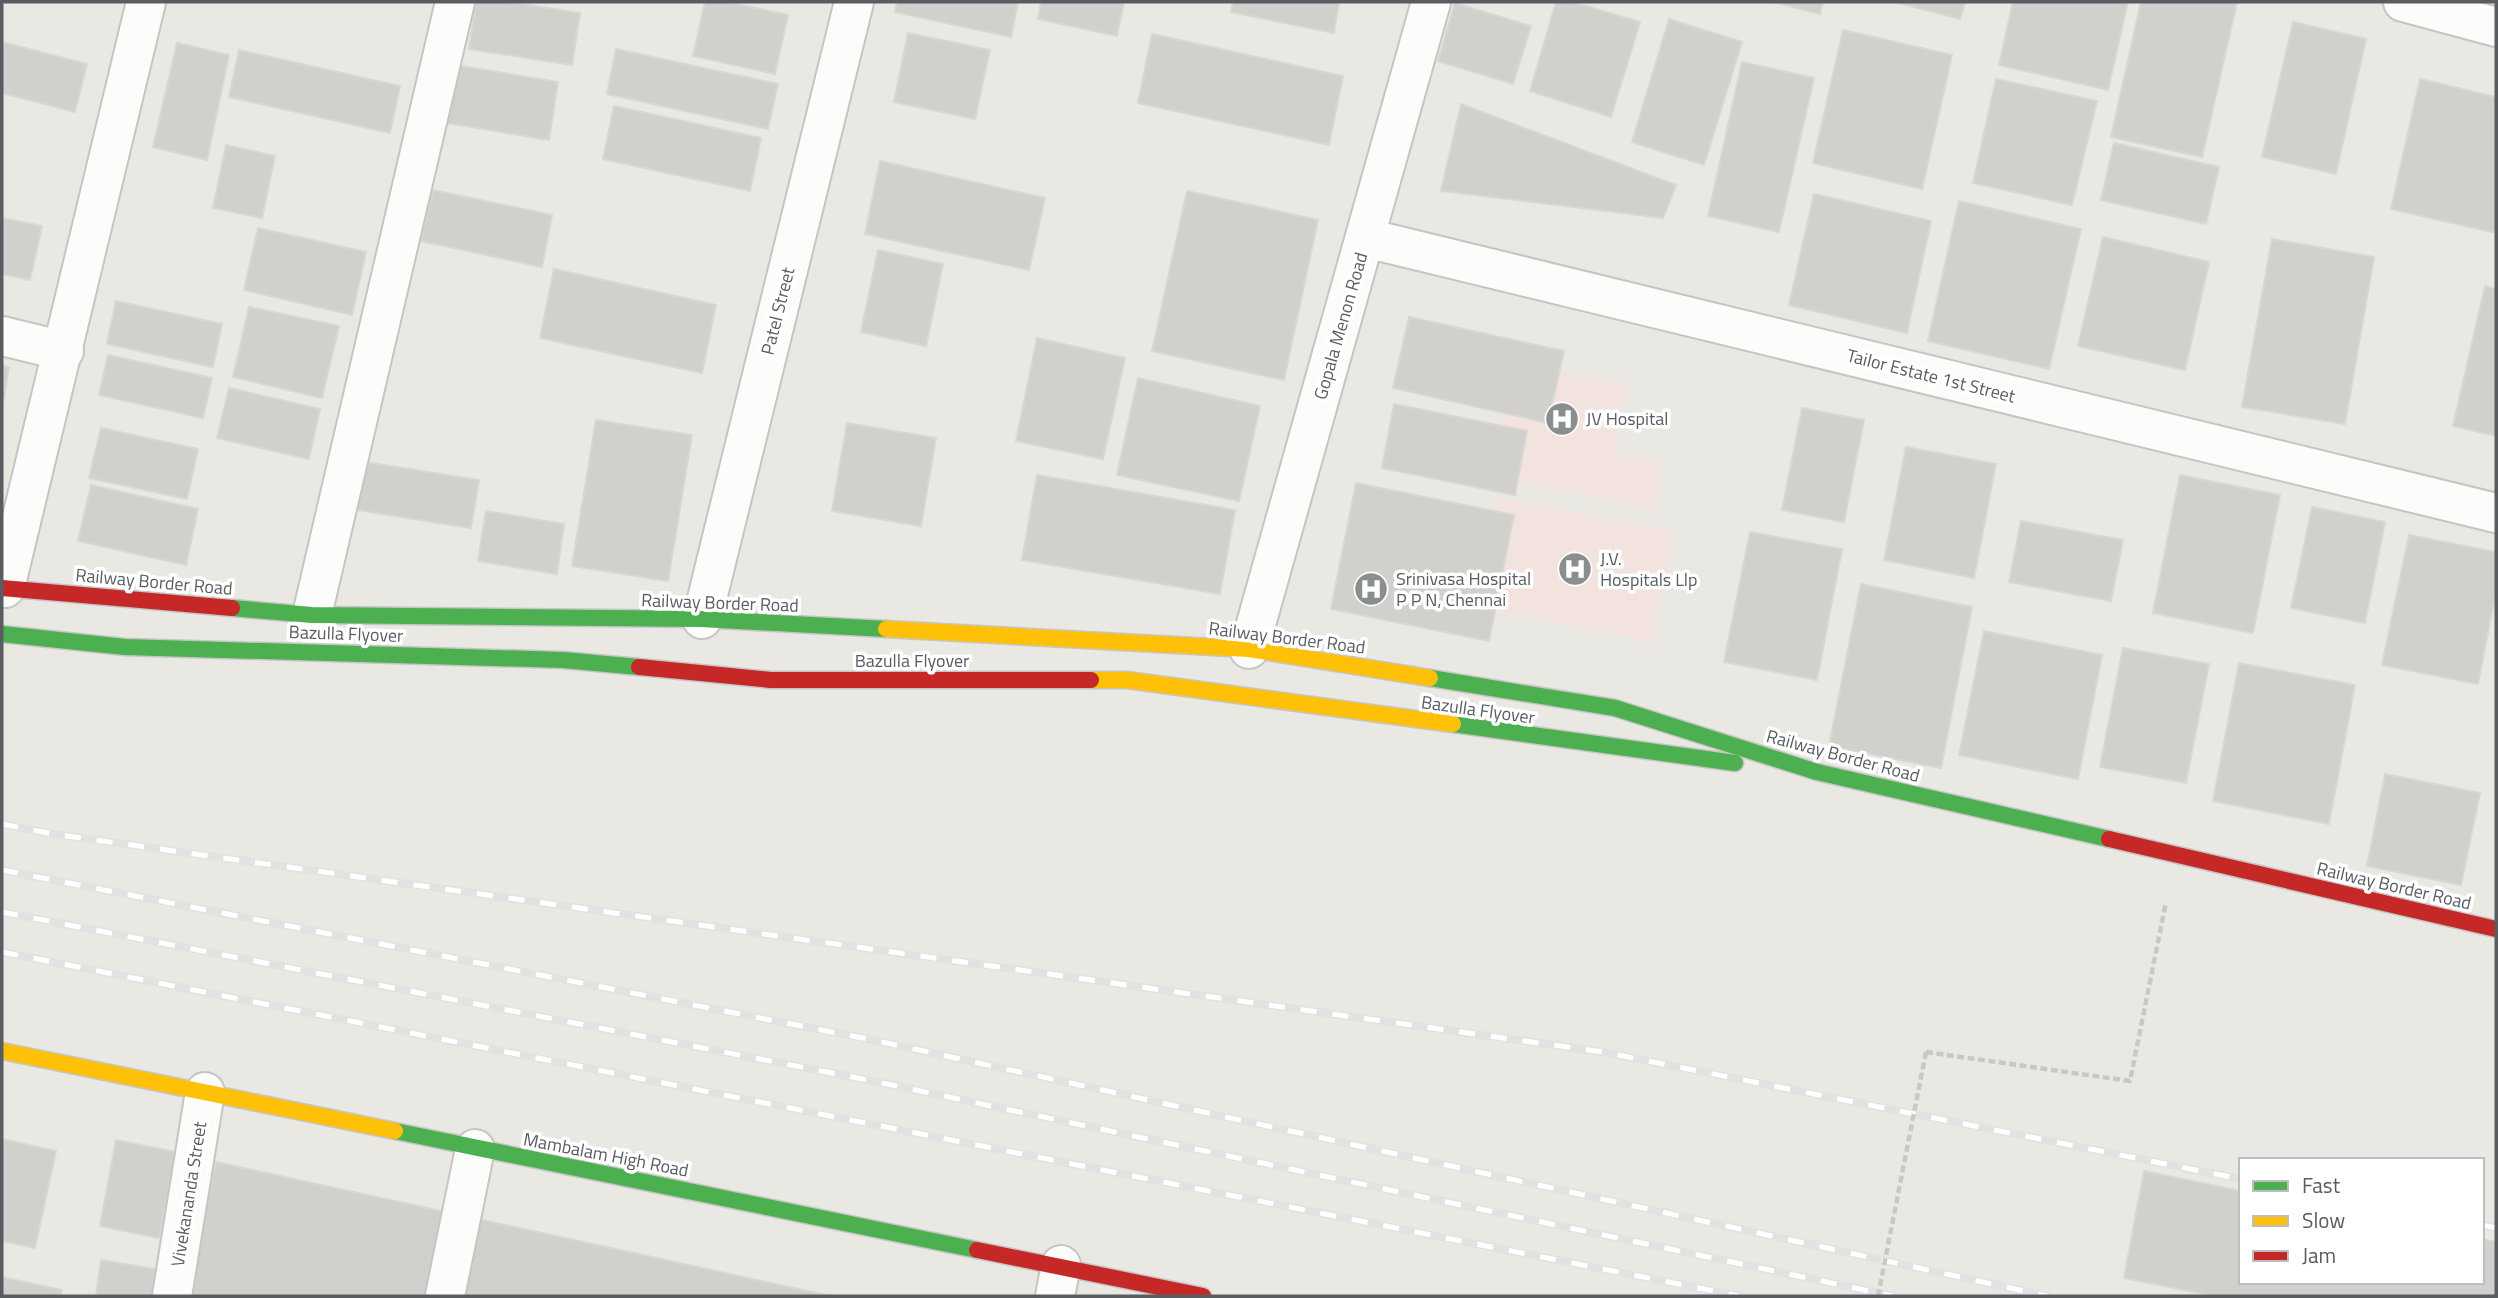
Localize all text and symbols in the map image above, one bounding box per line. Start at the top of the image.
street label: Gopala Menon Road [1307,249,1374,403]
street label: Patel Street [754,264,802,358]
street label: Tailor Estate 1st Street [1844,342,2019,410]
hospital icon: JV Hospital [1543,400,1581,438]
place label: JV Hospital [1586,405,1669,432]
place label: J.V. Hospitals Llp [1600,545,1697,593]
hospital icon: J.V. Hospitals Llp [1556,550,1594,588]
street label: Railway Border Road [74,561,234,602]
place label: Srinivasa Hospital P P N, Chennai [1396,565,1531,613]
hospital icon: Srinivasa Hospital P P N, Chennai [1352,570,1390,608]
street label: Railway Border Road [641,586,799,619]
street label: Railway Border Road [1207,614,1367,661]
street label: Bazulla Flyover [288,618,404,649]
street label: Bazulla Flyover [855,647,969,674]
street label: Bazulla Flyover [1420,688,1537,731]
street label: Railway Border Road [1763,722,1923,789]
street label: Railway Border Road [2314,855,2474,916]
street label: Vivekananda Street [164,1119,213,1269]
street label: Mambalam High Road [521,1125,691,1184]
legend [2239,1158,2484,1284]
text: Fast [2302,1169,2341,1201]
text: Slow [2302,1204,2345,1236]
text: Jam [2302,1239,2336,1271]

